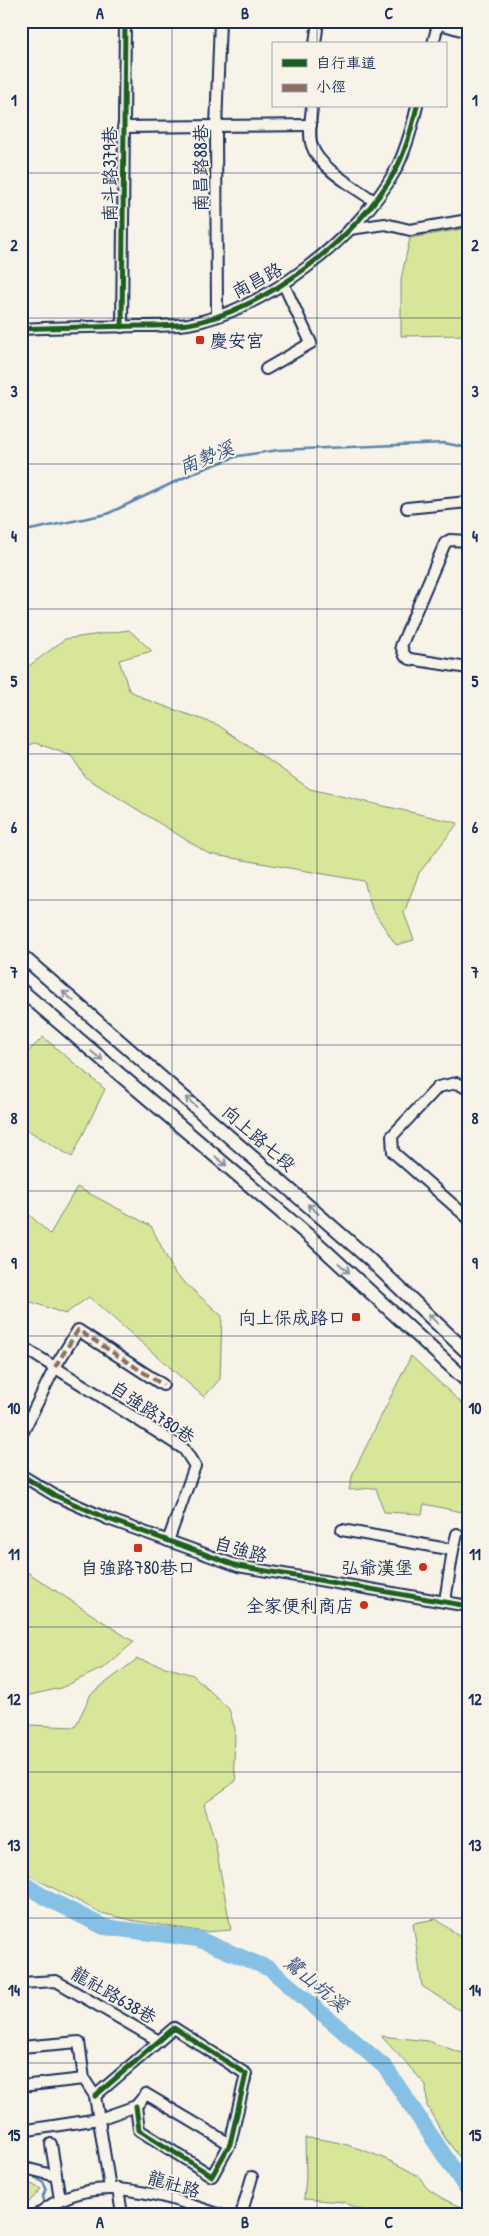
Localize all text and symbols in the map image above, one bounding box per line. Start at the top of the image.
text: A [96,2,104,24]
text: B [241,2,249,24]
text: C [385,2,394,24]
legend [272,42,446,108]
text: 自行車道 [316,52,376,73]
text: 小徑 [316,76,346,97]
text: 1 [11,89,17,111]
text: 1 [472,89,478,111]
street label: 南昌路88巷 [188,124,213,212]
street label: 南斗路379巷 [97,126,122,222]
text: 2 [10,234,18,256]
text: 2 [471,234,479,256]
street label: 南昌路 [227,256,287,304]
place label: 慶安宮 [210,328,264,353]
marker: 慶安宮 [194,334,206,346]
text: 3 [10,380,18,402]
text: 3 [471,380,479,402]
water label: 南勢溪 [175,434,238,480]
text: 4 [11,525,17,547]
text: 4 [472,525,478,547]
text: 5 [11,670,18,692]
text: 5 [472,670,479,692]
text: 6 [11,816,18,838]
text: 6 [472,816,479,838]
text: 7 [9,961,18,983]
text: 7 [470,961,479,983]
one-way arrow [62,990,75,1001]
one-way arrow [91,1051,104,1062]
one-way arrow [184,1096,197,1108]
street label: 向上路七段 [217,1099,301,1177]
text: 8 [11,1107,18,1129]
text: 8 [472,1107,479,1129]
one-way arrow [215,1156,228,1167]
one-way arrow [307,1203,320,1215]
text: 9 [11,1252,17,1274]
text: 9 [472,1252,478,1274]
one-way arrow [338,1262,351,1274]
place label: 向上保成路口 [238,1305,346,1330]
marker: 向上保成路口 [350,1311,362,1323]
one-way arrow [426,1313,439,1325]
street label: 自強路780巷 [106,1375,200,1449]
text: 10 [8,1397,20,1419]
text: 10 [469,1397,481,1419]
street label: 自強路 [212,1530,270,1568]
marker: 自強路780巷口 [132,1542,144,1554]
text: 11 [8,1543,20,1565]
text: 11 [469,1543,481,1565]
place label: 自強路780巷口 [81,1555,195,1580]
place label: 弘爺漢堡 [341,1555,413,1580]
marker: 弘爺漢堡 [417,1561,429,1573]
place label: 全家便利商店 [246,1593,354,1618]
marker: 全家便利商店 [358,1599,370,1611]
text: 12 [7,1688,21,1710]
text: 12 [468,1688,482,1710]
text: 13 [8,1834,20,1856]
text: 13 [469,1834,481,1856]
water label: 鷺山坑溪 [279,1949,354,2018]
street label: 龍社路638巷 [67,1960,161,2030]
text: 14 [8,1979,20,2001]
text: 14 [469,1979,481,2001]
text: 15 [8,2124,21,2146]
text: 15 [469,2124,482,2146]
street label: 龍社路 [145,2165,203,2203]
text: A [96,2211,104,2233]
text: B [241,2211,249,2233]
text: C [385,2211,394,2233]

